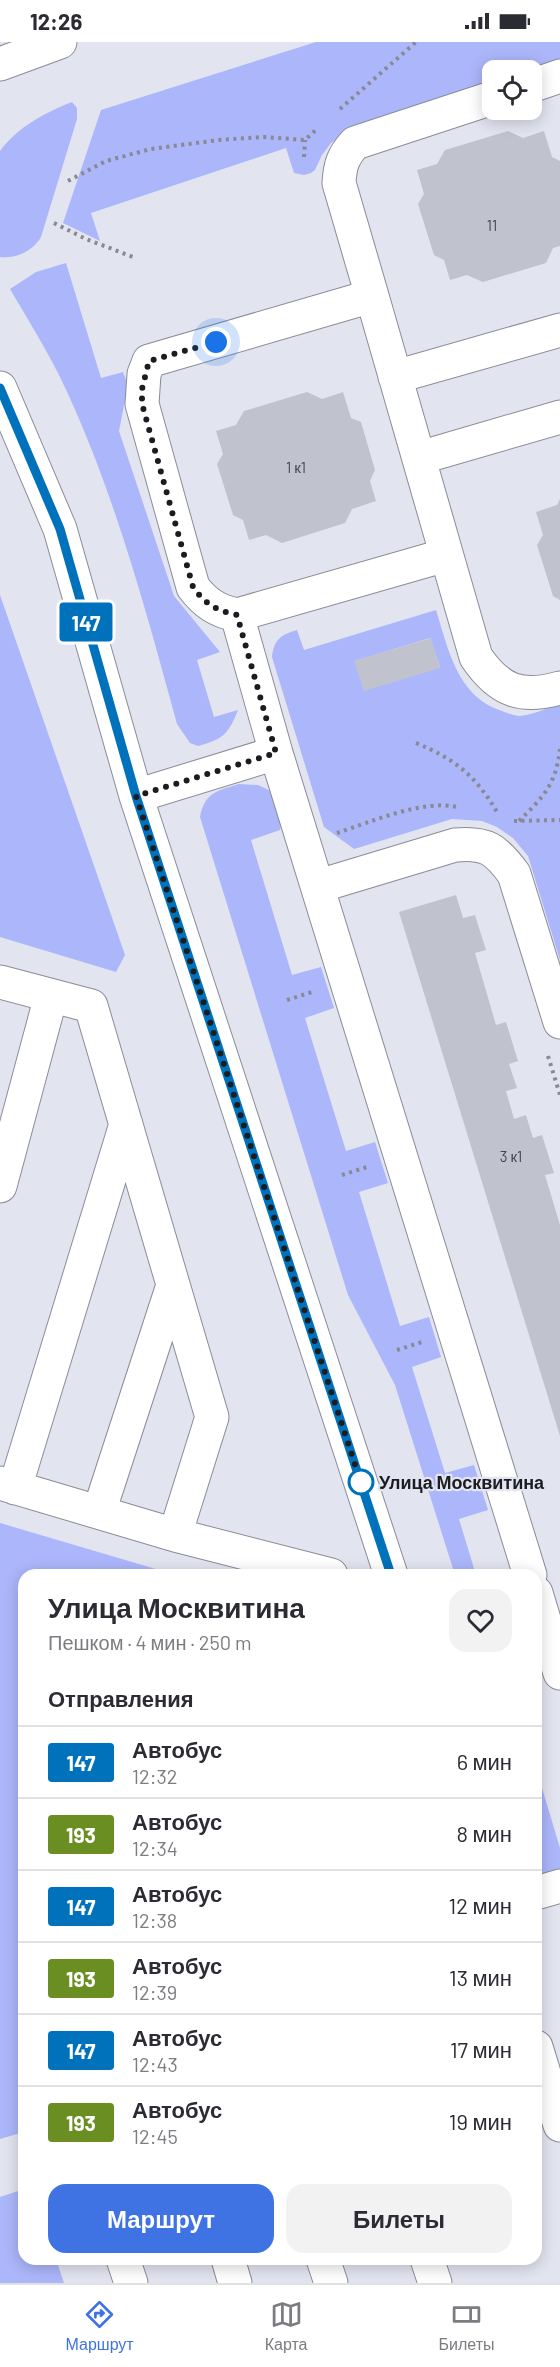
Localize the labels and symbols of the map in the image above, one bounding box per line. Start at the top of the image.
house number: 11 [487,216,497,234]
your location [201,327,231,357]
house number: 1 к1 [286,458,306,476]
line badge: 147 [52,602,121,642]
house number: 3 к1 [500,1147,522,1165]
marker: Улица Москвитина [348,1469,374,1495]
place label: Улица Москвитина [379,1471,545,1493]

